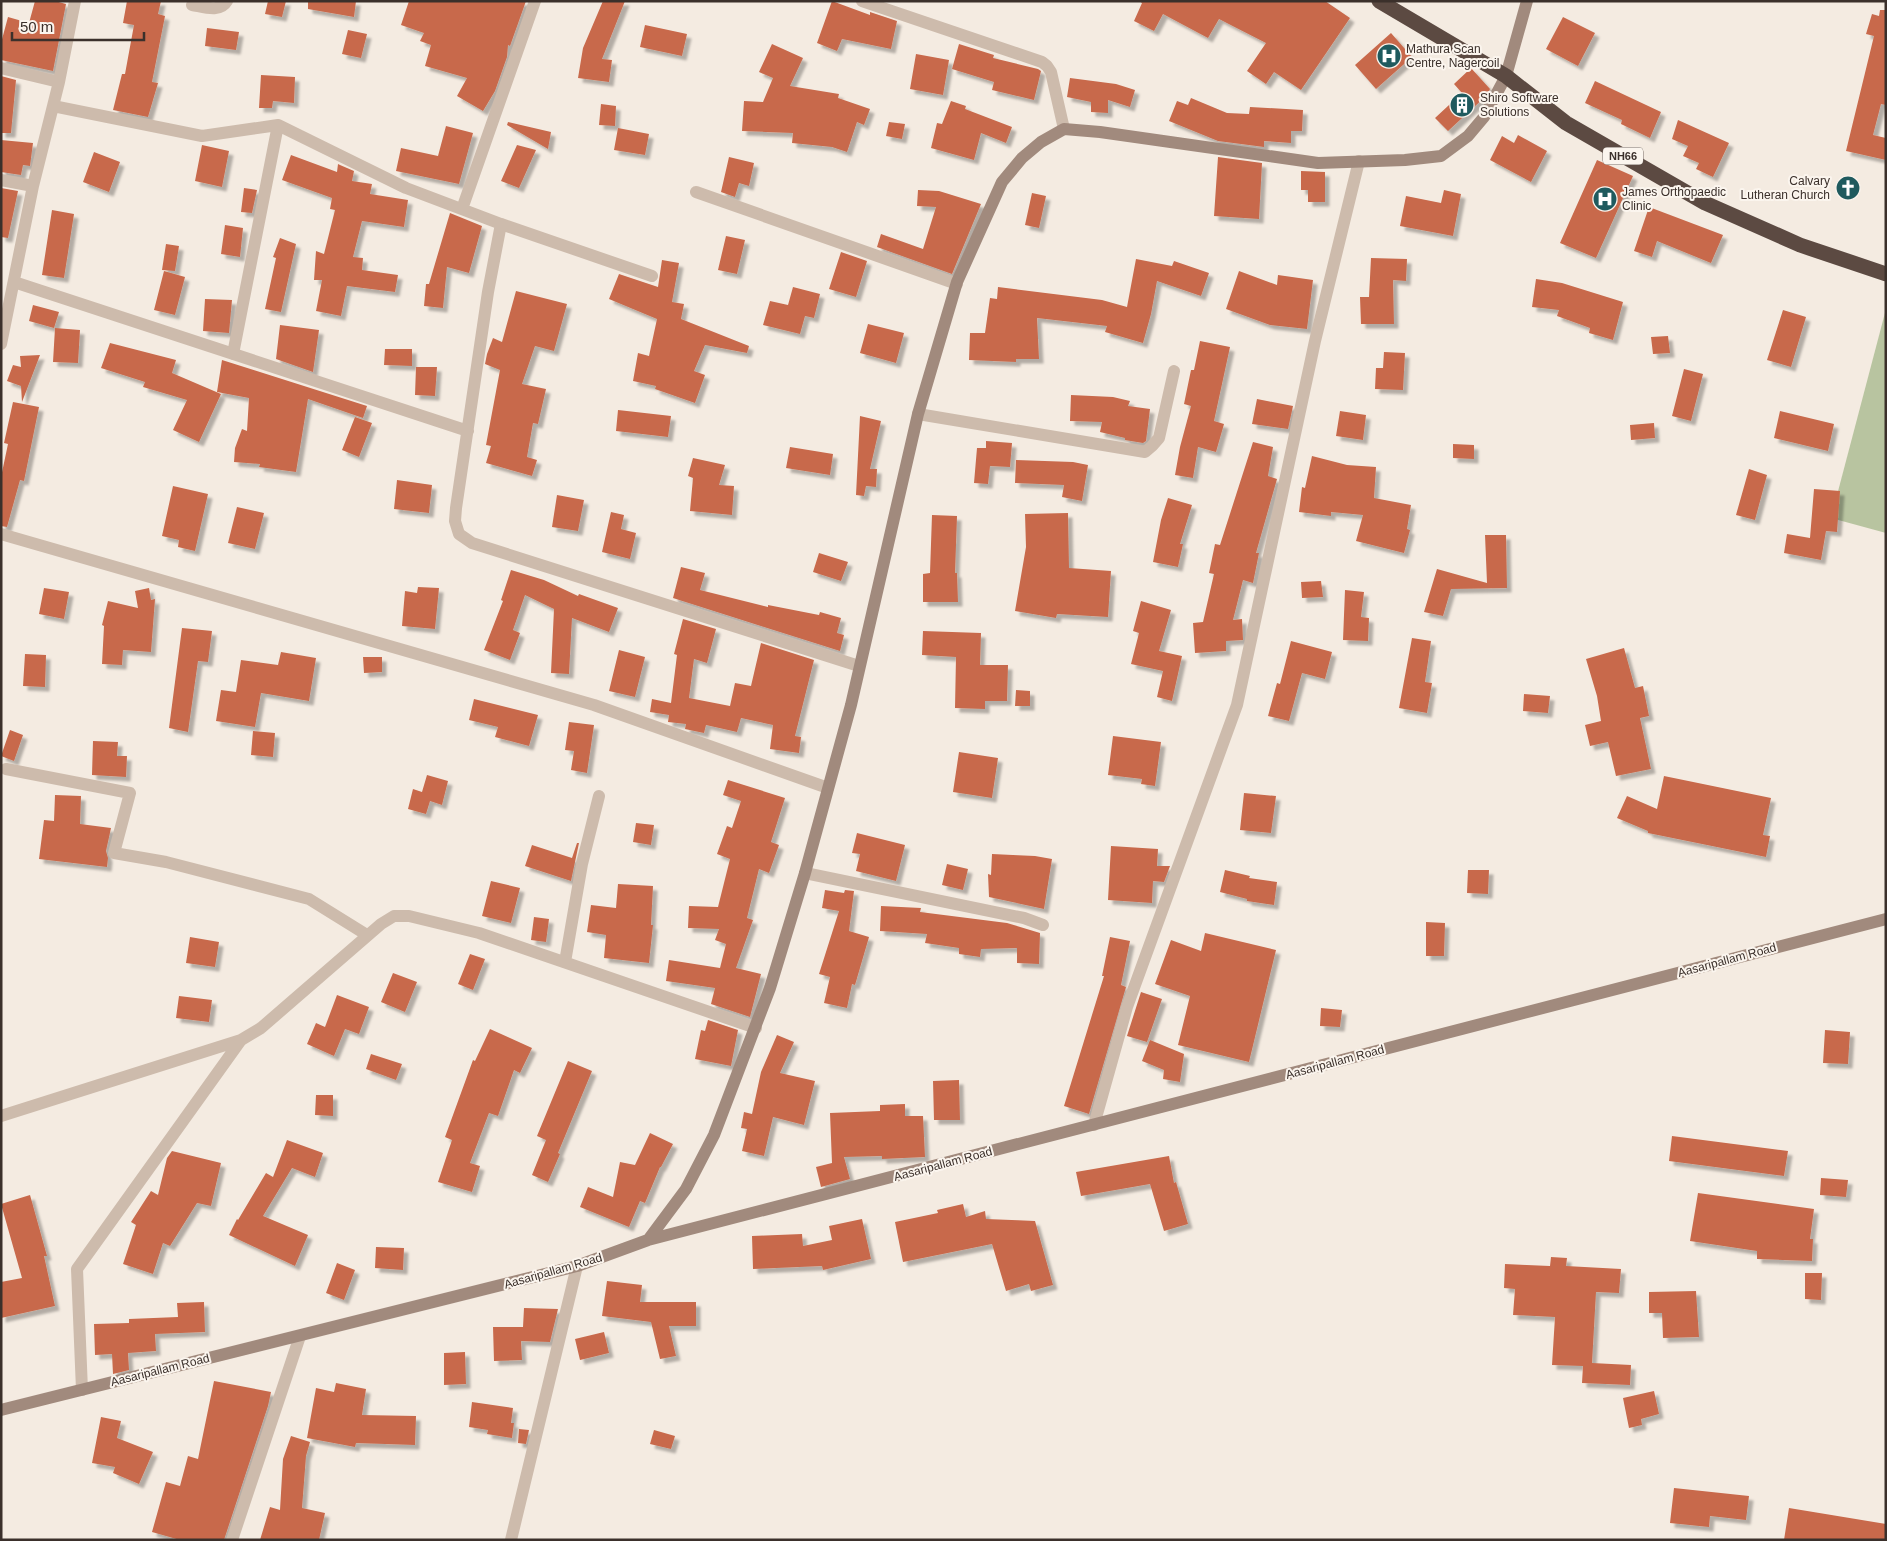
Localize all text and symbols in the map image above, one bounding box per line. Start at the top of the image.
scale bar [12,10,145,42]
text: 50 m [20,18,53,35]
place label: Mathura Scan Centre, Nagercoil [1406,42,1499,70]
hospital icon: Mathura Scan Centre, Nagercoil [1376,43,1402,69]
place label: Shiro Software Solutions [1480,91,1559,119]
building icon: Shiro Software Solutions [1449,92,1475,118]
road number: NH66 [1603,148,1643,164]
place label: Calvary Lutheran Church [1741,174,1830,202]
church icon: Calvary Lutheran Church [1835,175,1861,201]
place label: James Orthopaedic Clinic [1622,185,1726,213]
hospital icon: James Orthopaedic Clinic [1592,186,1618,212]
street label: Aasaripallam Road [1676,940,1778,980]
street label: Aasaripallam Road [1284,1042,1386,1082]
street label: Aasaripallam Road [892,1144,994,1184]
street label: Aasaripallam Road [502,1250,604,1292]
street label: Aasaripallam Road [109,1351,211,1389]

